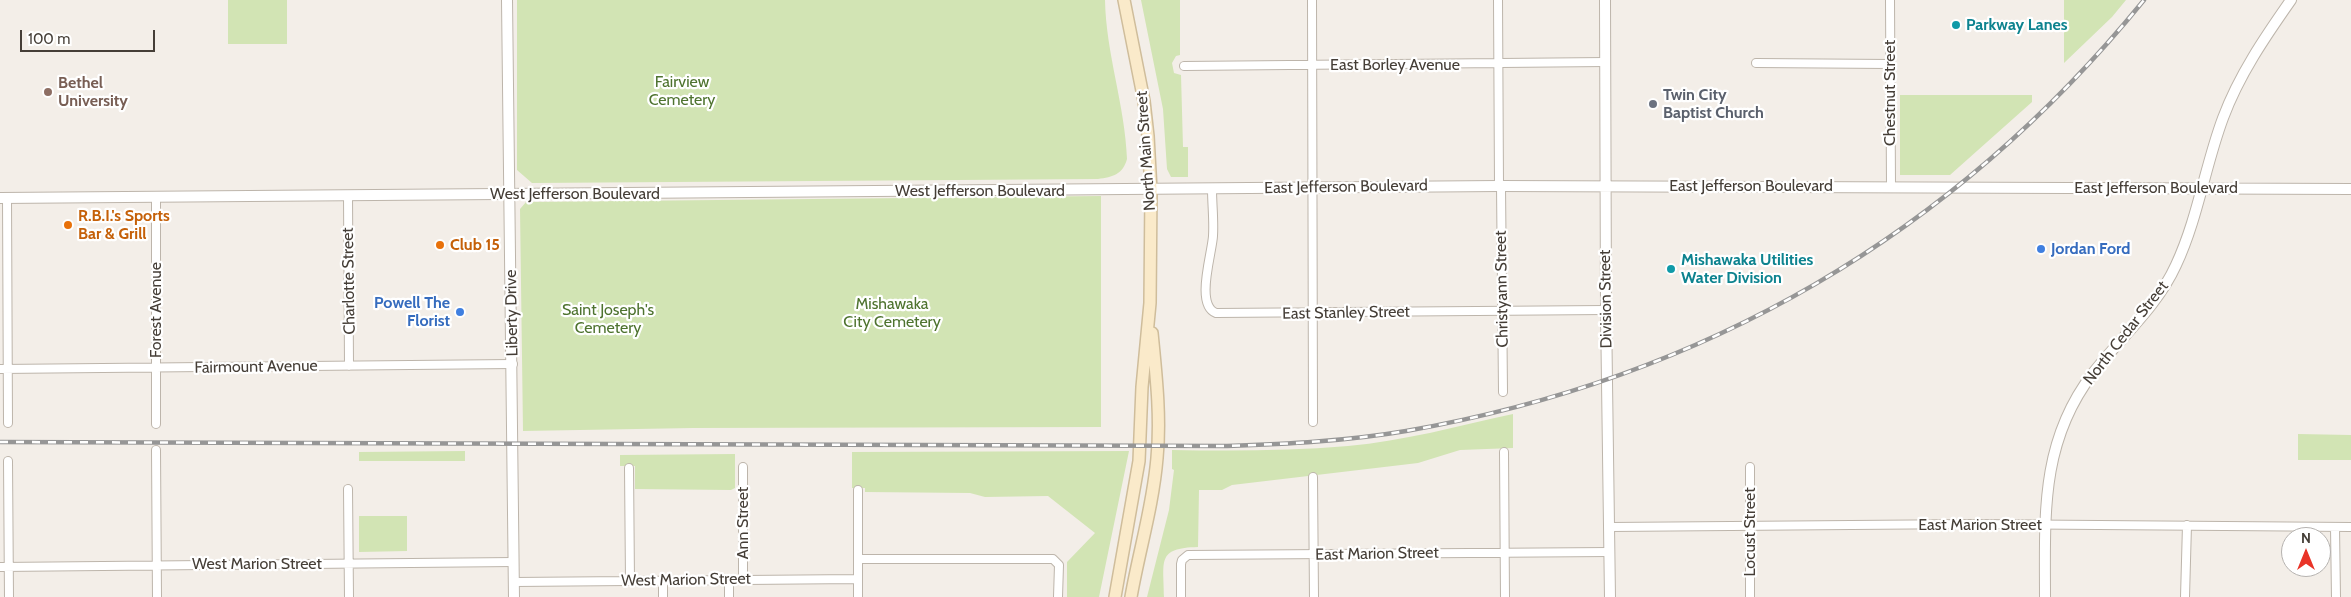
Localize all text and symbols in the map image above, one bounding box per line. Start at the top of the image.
place label: Parkway Lanes [1966,15,2068,35]
marker: Parkway Lanes [1950,19,1962,31]
scale bar [22,20,158,52]
text: 100 m [28,30,70,48]
street label: Chestnut Street [1880,40,1900,146]
street label: East Borley Avenue [1330,55,1460,75]
park label: Fairview Cemetery [649,72,715,110]
place label: Bethel University [58,73,128,111]
place label: Twin City Baptist Church [1663,85,1764,123]
marker: Bethel University [42,86,54,98]
street label: North Main Street [1132,90,1160,212]
marker: Twin City Baptist Church [1647,98,1659,110]
street label: East Jefferson Boulevard [1264,176,1428,198]
street label: East Jefferson Boulevard [1669,176,1833,196]
street label: East Jefferson Boulevard [2074,178,2238,198]
street label: West Jefferson Boulevard [895,181,1065,201]
street label: West Jefferson Boulevard [490,184,660,204]
place label: R.B.I.'s Sports Bar & Grill [78,206,170,244]
marker: R.B.I.'s Sports Bar & Grill [62,219,74,231]
street label: Charlotte Street [338,227,360,335]
street label: Christyann Street [1491,230,1513,348]
place label: Club 15 [450,235,500,255]
marker: Club 15 [434,239,446,251]
place label: Jordan Ford [2051,239,2130,259]
marker: Jordan Ford [2035,243,2047,255]
street label: Division Street [1596,250,1616,348]
place label: Mishawaka Utilities Water Division [1681,250,1813,288]
street label: Forest Avenue [146,262,166,358]
marker: Mishawaka Utilities Water Division [1665,263,1677,275]
street label: Liberty Drive [502,270,522,356]
street label: North Cedar Street [2079,277,2173,389]
place label: Powell The Florist [374,293,450,331]
park label: Mishawaka City Cemetery [843,294,941,332]
park label: Saint Joseph's Cemetery [562,300,654,338]
street label: East Stanley Street [1282,302,1410,324]
marker: Powell The Florist [454,306,466,318]
street label: Fairmount Avenue [194,356,318,378]
street label: Ann Street [733,487,753,559]
street label: Locust Street [1740,487,1760,577]
street label: East Marion Street [1918,515,2042,535]
north arrow [2281,527,2331,577]
text: N [2301,529,2311,547]
street label: East Marion Street [1315,543,1439,565]
street label: West Marion Street [192,554,322,574]
street label: West Marion Street [621,569,751,591]

